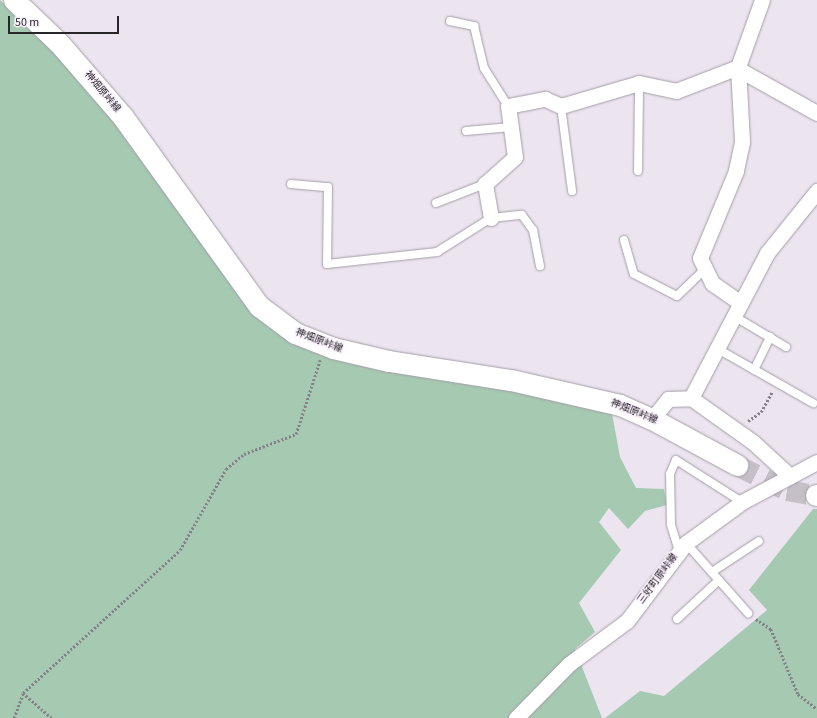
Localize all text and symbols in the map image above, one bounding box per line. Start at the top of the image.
scale bar [10,8,121,34]
text: 50 m [15,14,39,31]
street label: 神畑原峠線 [81,69,123,115]
street label: 神畑原峠線 [294,326,344,356]
street label: 神畑原峠線 [609,397,659,427]
street label: 三好町原峠線 [636,551,680,607]

